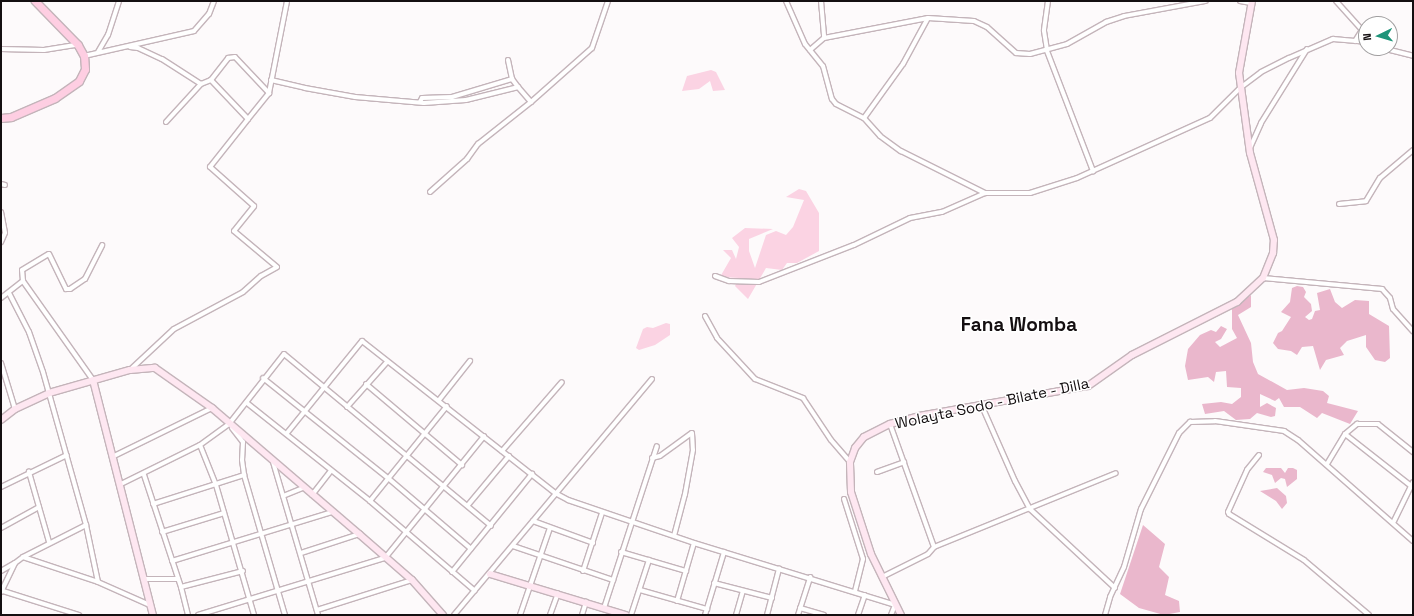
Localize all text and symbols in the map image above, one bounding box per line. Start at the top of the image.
north arrow [1358,16,1398,56]
text: N [1360,33,1374,41]
district label: Fana Womba [961,314,1077,336]
street label: Wolayta Sodo - Bilate - Dilla [892,373,1092,433]

